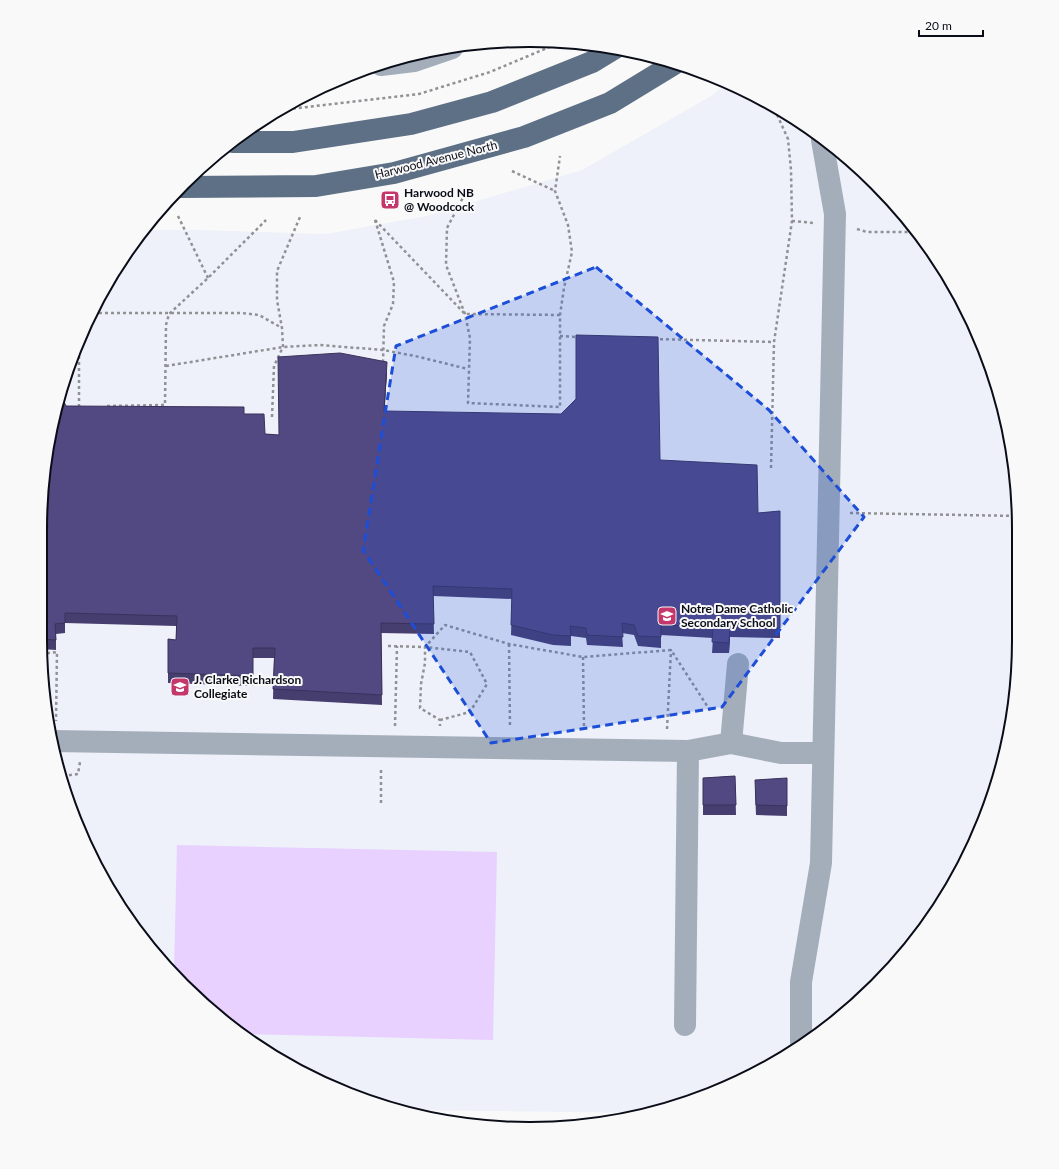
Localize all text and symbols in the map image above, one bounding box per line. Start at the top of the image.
scale bar [919,12,983,38]
text: 20 m [925,18,952,33]
street label: Harwood Avenue North [373,137,499,182]
place label: Harwood NB @ Woodcock [404,185,475,214]
bus stop icon: Harwood NB @ Woodcock [379,189,401,211]
place label: Notre Dame Catholic Secondary School [681,601,793,630]
school or university icon: Notre Dame Catholic Secondary School [656,605,678,627]
place label: J. Clarke Richardson Collegiate [194,672,301,701]
school or university icon: J. Clarke Richardson Collegiate [169,676,191,698]

